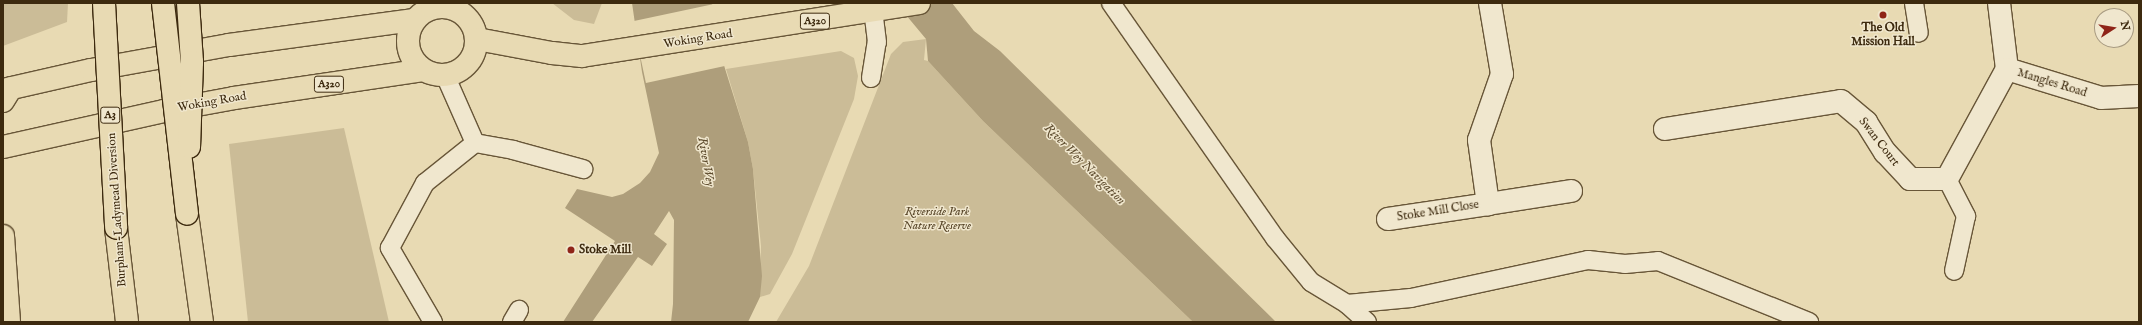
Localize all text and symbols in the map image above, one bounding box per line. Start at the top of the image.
north arrow [2094,8,2134,48]
marker: The Old Mission Hall [1878,10,1888,20]
road number: A320 [799,12,831,30]
text: N [2117,20,2133,32]
place label: The Old Mission Hall [1851,21,1915,49]
street label: Woking Road [663,26,733,52]
street label: Mangles Road [2015,66,2089,100]
road number: A320 [313,75,345,93]
street label: Woking Road [177,89,247,115]
road number: A3 [100,106,120,124]
street label: Swan Court [1856,115,1902,169]
water label: River Wey Navigation [1040,121,1128,209]
street label: Burpham-Ladymead Diversion [104,132,130,288]
water label: River Wey [693,136,717,188]
street label: Stoke Mill Close [1396,197,1480,225]
park label: Riverside Park Nature Reserve [903,205,971,233]
place label: Stoke Mill [579,243,631,257]
marker: Stoke Mill [566,245,576,255]

